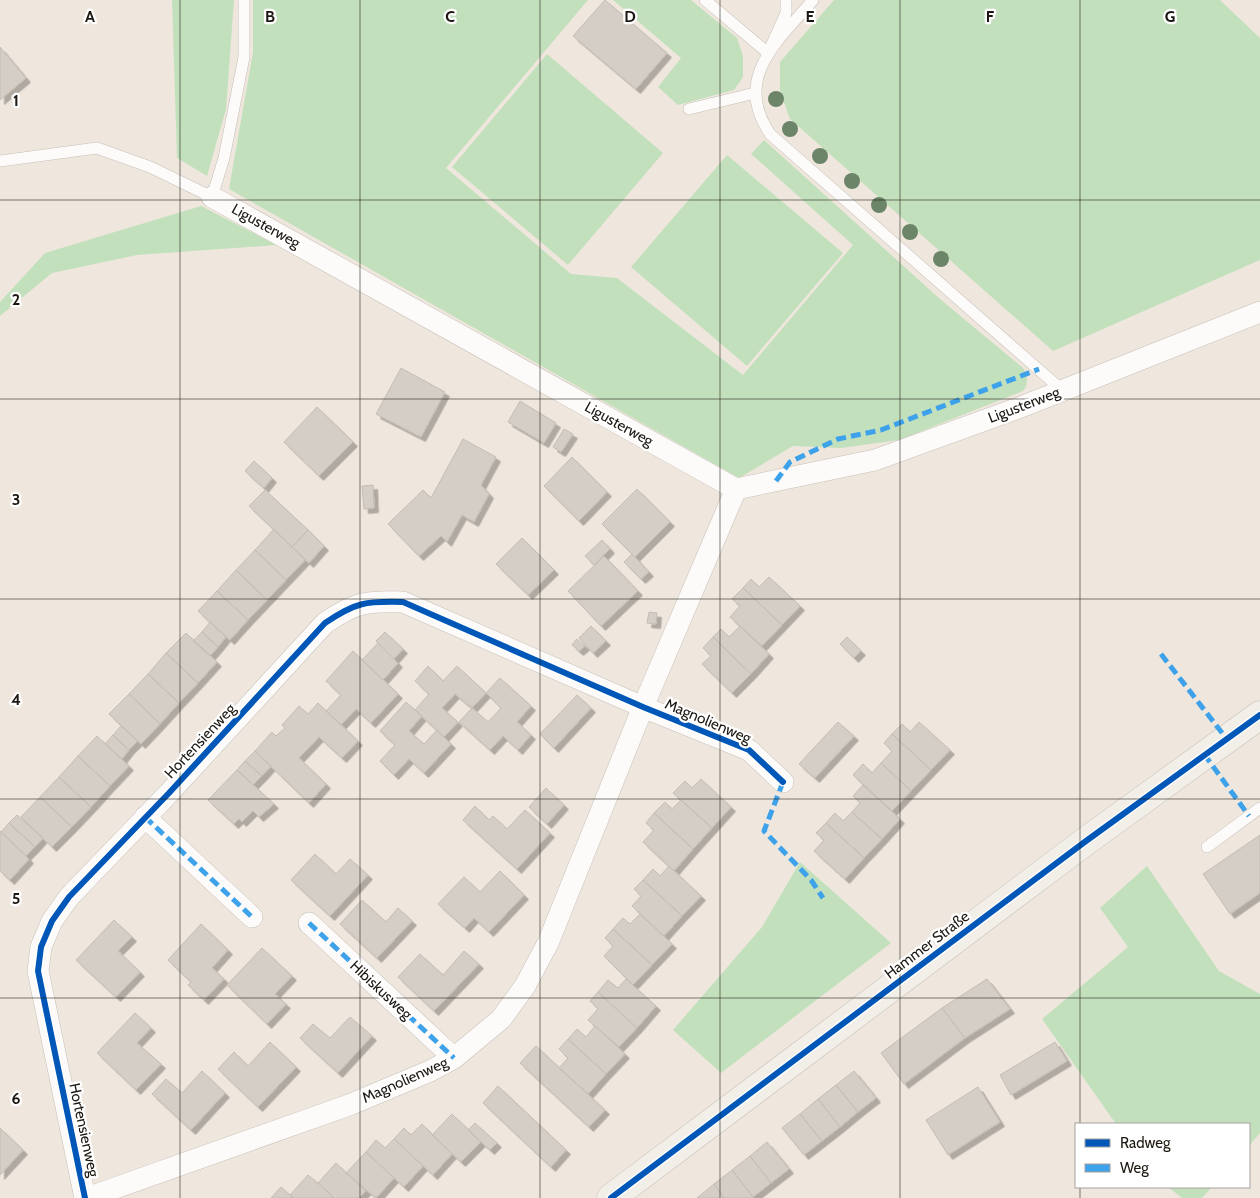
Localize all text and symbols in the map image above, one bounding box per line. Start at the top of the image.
text: A [85,7,95,26]
text: B [265,7,275,26]
text: C [445,7,455,26]
text: D [624,7,636,26]
text: E [805,7,815,26]
text: F [986,7,995,26]
text: G [1165,7,1175,26]
text: 1 [13,91,19,110]
street label: Ligusterweg [229,200,304,252]
text: 2 [12,290,20,309]
street label: Ligusterweg [985,383,1063,427]
street label: Ligusterweg [582,398,657,450]
text: 3 [12,490,20,509]
text: 4 [11,690,21,709]
street label: Magnolienweg [662,695,754,747]
street label: Hortensienweg [161,699,240,782]
text: 5 [12,889,20,908]
street label: Hammer Straße [881,907,973,983]
street label: Hibiskusweg [346,957,416,1024]
street label: Magnolienweg [359,1053,451,1107]
street label: Hortensienweg [65,1081,103,1179]
text: 6 [12,1089,21,1108]
legend [1075,1123,1250,1188]
text: Radweg [1120,1134,1171,1152]
text: Weg [1120,1159,1149,1177]

